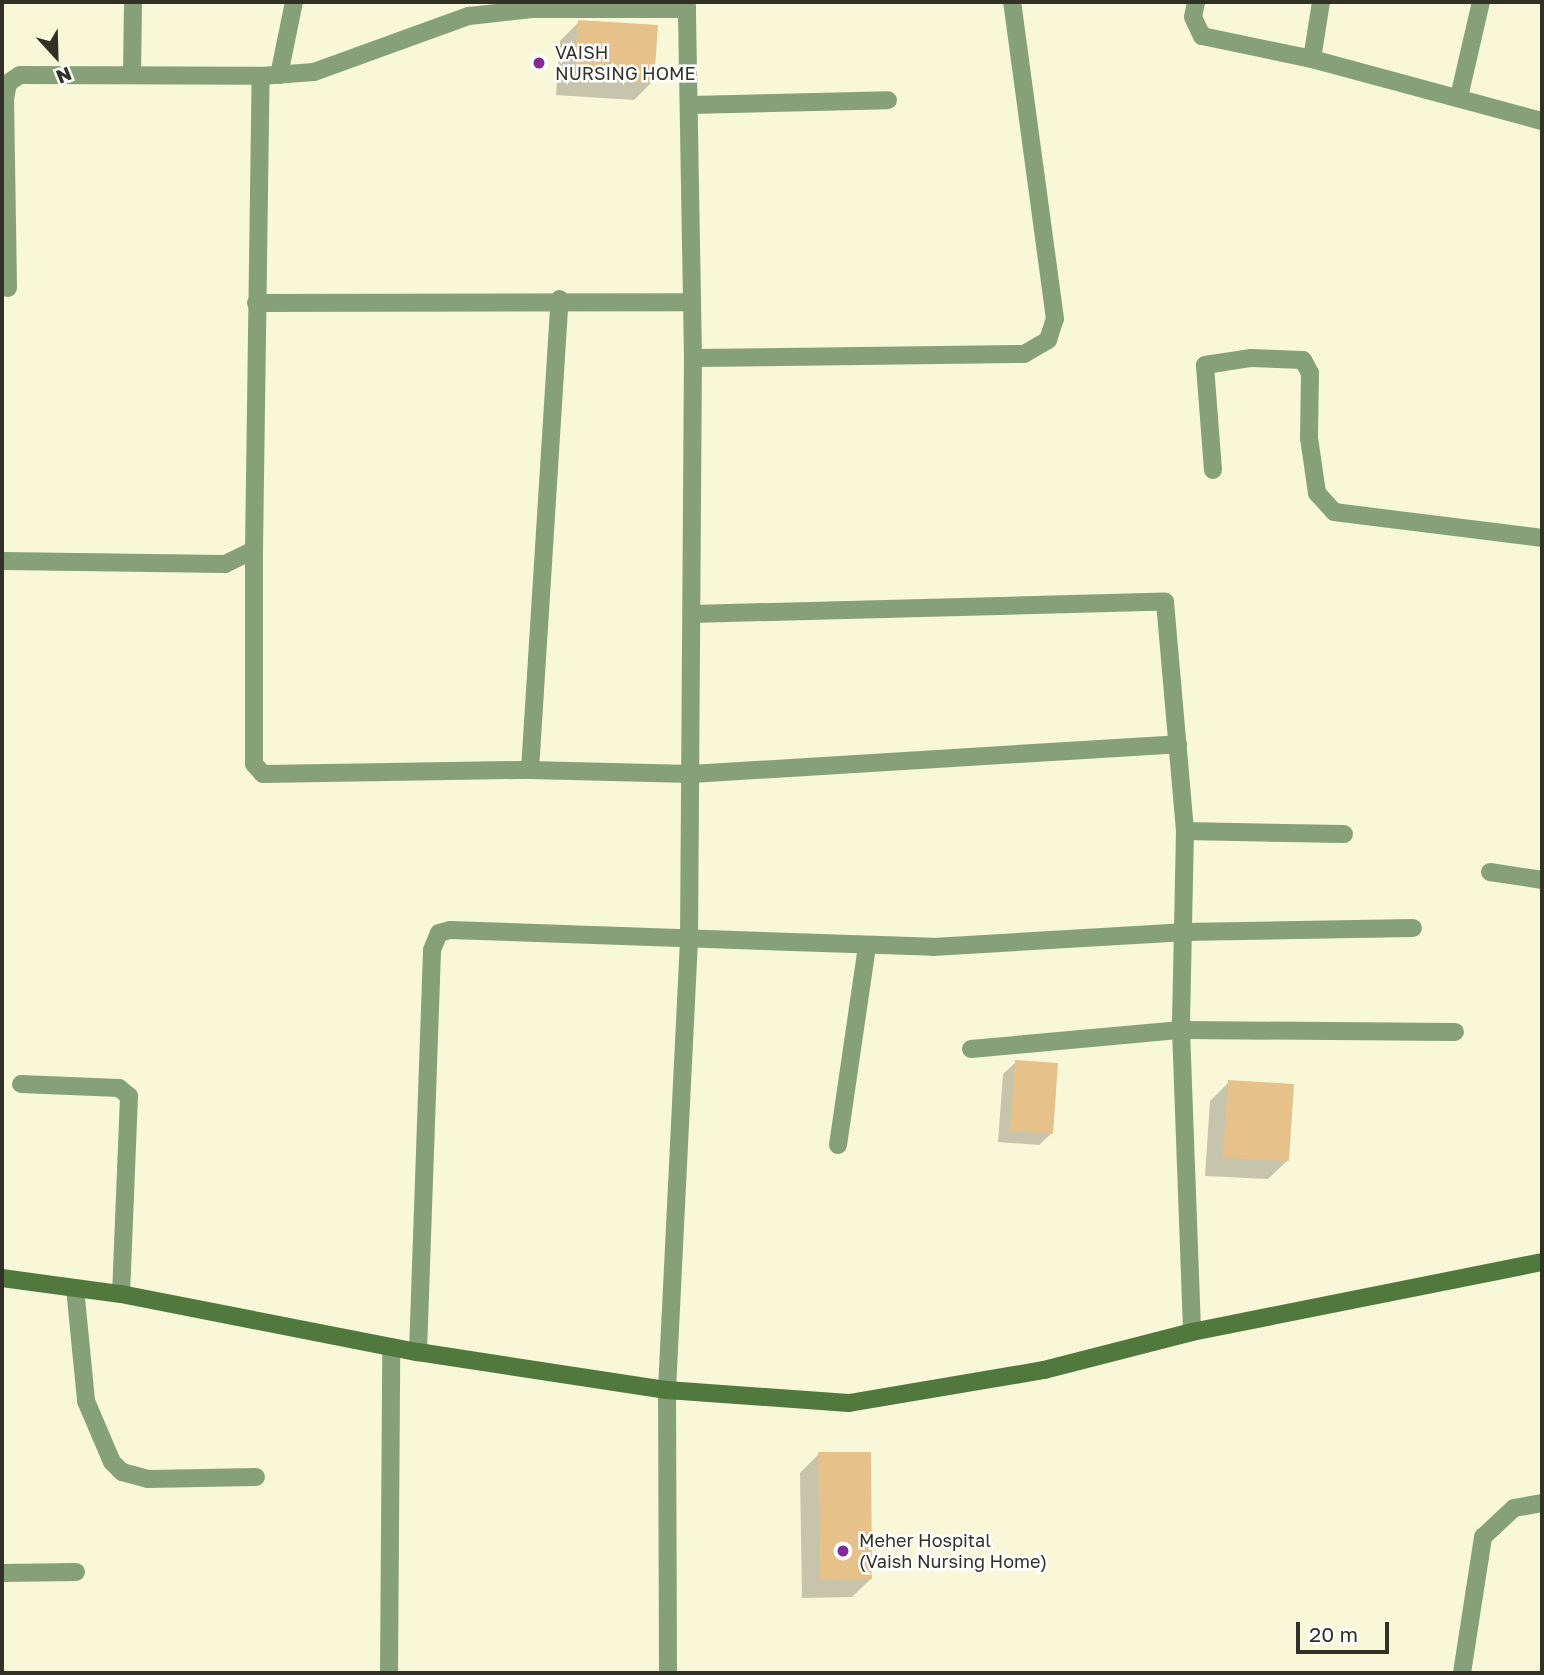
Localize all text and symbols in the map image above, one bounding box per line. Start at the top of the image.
north arrow [21,21,91,91]
place label: VAISH NURSING HOME [555,42,696,84]
marker: VAISH NURSING HOME [529,53,549,73]
text: N [53,63,75,89]
place label: Meher Hospital (Vaish Nursing Home) [859,1530,1047,1572]
marker: Meher Hospital (Vaish Nursing Home) [833,1541,853,1561]
scale bar [1299,1608,1392,1652]
text: 20 m [1309,1621,1358,1647]

